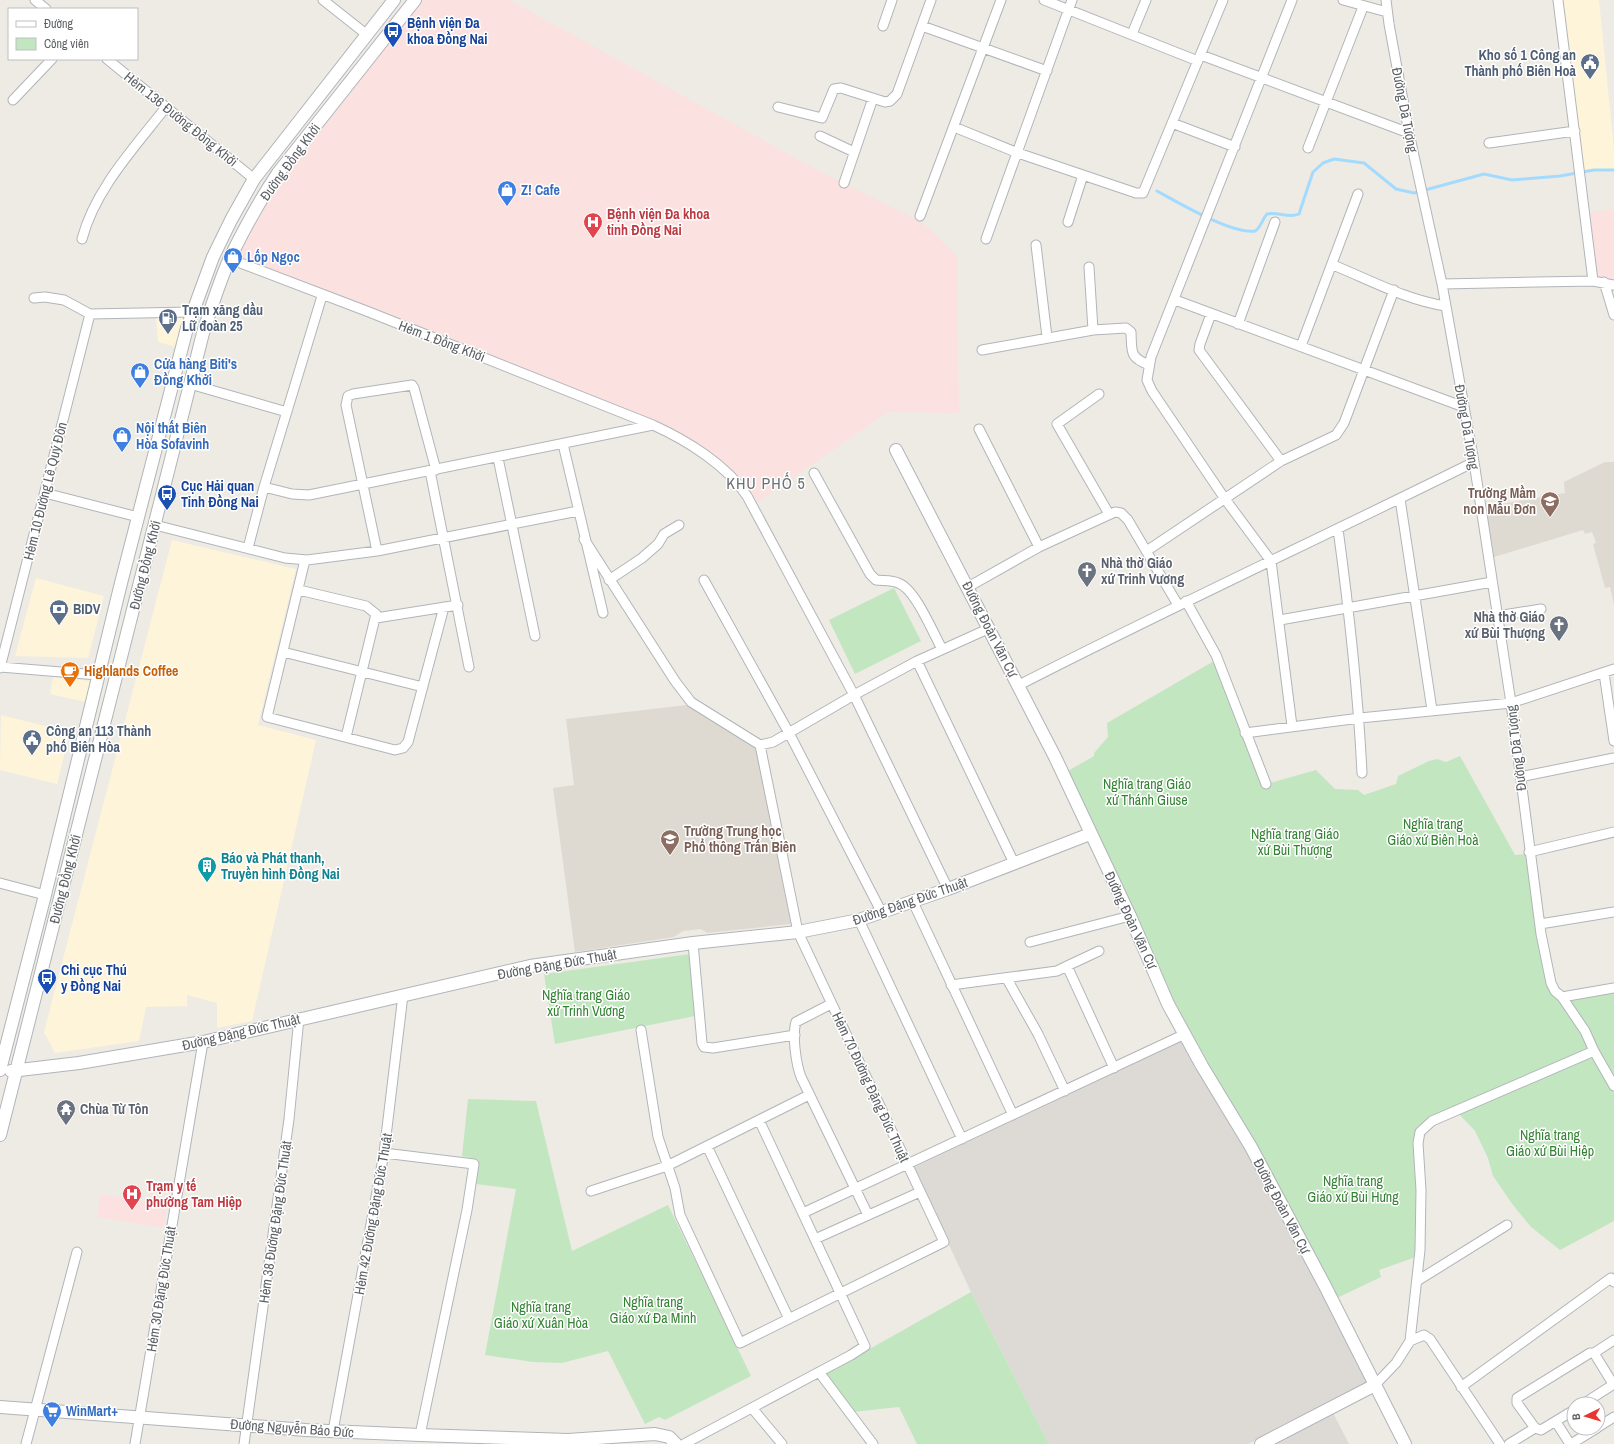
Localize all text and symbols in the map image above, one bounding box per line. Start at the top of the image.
legend [8,8,138,60]
place label: Bệnh viện Đa khoa Đồng Nai [407,14,487,48]
text: Đường [44,16,74,32]
bus stop icon: Bệnh viện Đa khoa Đồng Nai [382,20,404,48]
text: Công viên [44,36,89,52]
place label: Kho số 1 Công an Thành phố Biên Hoà [1464,46,1577,80]
public building icon: Kho số 1 Công an Thành phố Biên Hoà [1579,52,1601,80]
street label: Đường Dã Tượng [1388,66,1422,155]
street label: Hẻm 136 Đường Đồng Khởi [121,68,241,170]
street label: Đường Đồng Khởi [256,120,324,204]
shop icon: Z! Cafe [496,179,518,207]
place label: Z! Cafe [521,181,560,199]
place label: Bệnh viện Đa khoa tỉnh Đồng Nai [607,205,710,239]
hospital icon: Bệnh viện Đa khoa tỉnh Đồng Nai [582,211,604,239]
shop icon: Lốp Ngọc [222,246,244,274]
place label: Lốp Ngọc [247,248,300,266]
place label: Trạm xăng dầu Lữ đoàn 25 [182,301,263,335]
fuel station icon: Trạm xăng dầu Lữ đoàn 25 [157,307,179,335]
street label: Hẻm 1 Đồng Khởi [396,316,488,366]
place label: Cửa hàng Biti's Đồng Khởi [154,355,237,389]
shop icon: Cửa hàng Biti's Đồng Khởi [129,361,151,389]
street label: Đường Dã Tượng [1451,383,1483,472]
place label: Nội thất Biên Hòa Sofavinh [136,419,209,453]
street label: Hẻm 10 Đường Lê Quý Đôn [19,420,71,562]
shop icon: Nội thất Biên Hòa Sofavinh [111,425,133,453]
district label: KHU PHỐ 5 [726,472,806,494]
place label: Cục Hải quan Tỉnh Đồng Nai [181,477,259,511]
bus stop icon: Cục Hải quan Tỉnh Đồng Nai [156,483,178,511]
place label: Trường Mầm non Mẫu Đơn [1463,484,1536,518]
school or university icon: Trường Mầm non Mẫu Đơn [1539,490,1561,518]
street label: Đường Đồng Khởi [125,519,165,611]
place label: Nhà thờ Giáo xứ Trinh Vương [1101,554,1184,588]
church icon: Nhà thờ Giáo xứ Trinh Vương [1076,560,1098,588]
street label: Đường Đoàn Văn Cự [958,578,1022,680]
bank icon: BIDV [48,598,70,626]
place label: BIDV [73,600,101,618]
place label: Nhà thờ Giáo xứ Bùi Thượng [1465,608,1545,642]
church icon: Nhà thờ Giáo xứ Bùi Thượng [1548,614,1570,642]
cafe icon: Highlands Coffee [59,660,81,688]
place label: Highlands Coffee [84,662,178,680]
street label: Đường Dã Tượng [1502,703,1530,792]
place label: Công an 113 Thành phố Biên Hòa [46,722,151,756]
public building icon: Công an 113 Thành phố Biên Hòa [21,728,43,756]
park label: Nghĩa trang Giáo xứ Thánh Giuse [1103,775,1191,809]
park label: Nghĩa trang Giáo xứ Biên Hoà [1387,815,1479,849]
place label: Trường Trung học Phổ thông Trấn Biên [684,822,796,856]
park label: Nghĩa trang Giáo xứ Bùi Thượng [1251,825,1339,859]
school or university icon: Trường Trung học Phổ thông Trấn Biên [659,828,681,856]
street label: Đường Đồng Khởi [45,833,85,925]
place label: Báo và Phát thanh, Truyền hình Đồng Nai [221,849,340,883]
building icon: Báo và Phát thanh, Truyền hình Đồng Nai [196,855,218,883]
street label: Đường Đoàn Văn Cự [1101,869,1162,972]
street label: Đường Đặng Đức Thuật [850,873,970,929]
street label: Đường Đặng Đức Thuật [496,945,618,983]
place label: Chi cục Thú y Đồng Nai [61,961,127,995]
bus stop icon: Chi cục Thú y Đồng Nai [36,967,58,995]
park label: Nghĩa trang Giáo xứ Trinh Vương [542,986,630,1020]
street label: Hẻm 70 Đường Đặng Đức Thuật [828,1009,914,1165]
street label: Đường Đặng Đức Thuật [180,1010,302,1054]
temple icon: Chùa Từ Tôn [55,1098,77,1126]
place label: Chùa Từ Tôn [80,1100,148,1118]
park label: Nghĩa trang Giáo xứ Bùi Hiệp [1506,1126,1594,1160]
street label: Hẻm 42 Đường Đặng Đức Thuật [350,1132,396,1296]
street label: Hẻm 38 Đường Đặng Đức Thuật [255,1140,295,1304]
street label: Đường Đoàn Văn Cự [1249,1155,1315,1257]
park label: Nghĩa trang Giáo xứ Bùi Hưng [1307,1172,1399,1206]
place label: Trạm y tế phường Tam Hiệp [146,1177,242,1211]
hospital icon: Trạm y tế phường Tam Hiệp [121,1183,143,1211]
street label: Hẻm 30 Đặng Đức Thuật [142,1225,180,1353]
park label: Nghĩa trang Giáo xứ Đa Minh [610,1293,696,1327]
park label: Nghĩa trang Giáo xứ Xuân Hòa [494,1298,589,1332]
north arrow [1566,1396,1606,1436]
supermarket icon: WinMart+ [41,1400,63,1428]
place label: WinMart+ [66,1402,118,1420]
text: B [1569,1413,1583,1421]
street label: Đường Nguyễn Bảo Đức [230,1415,355,1441]

